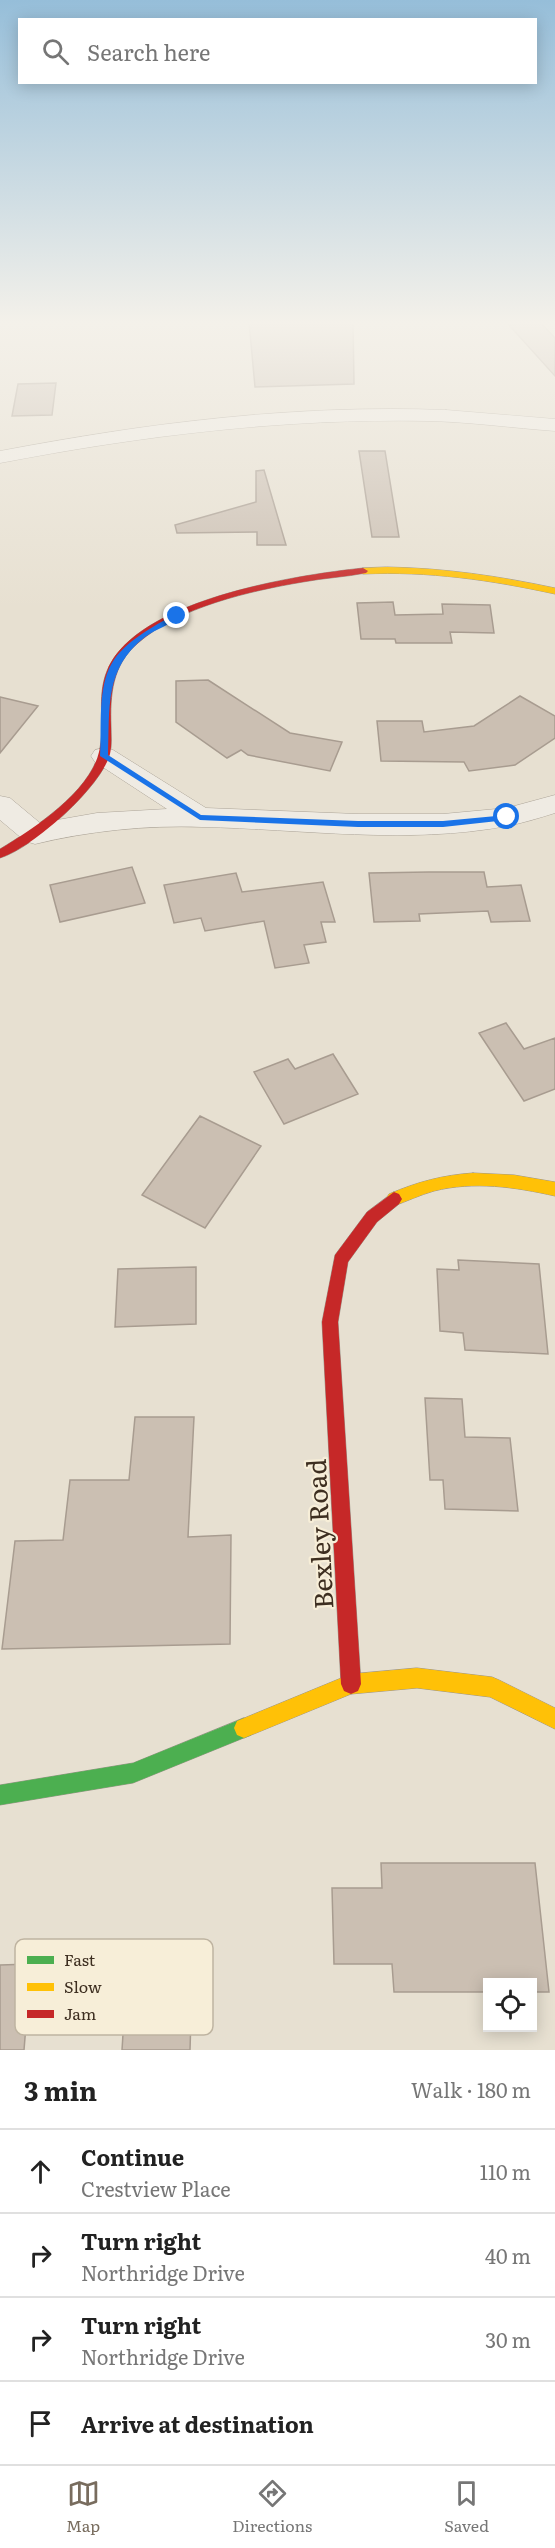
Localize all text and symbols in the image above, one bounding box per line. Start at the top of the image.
search box [18,18,537,84]
icon: search [39,35,72,68]
text: Search here [87,35,210,68]
route end [163,602,189,628]
route start [493,803,519,829]
street label: Bexley Road [295,1458,341,1610]
legend [15,1939,213,2035]
text: Fast [64,1947,96,1971]
text: Slow [64,1974,102,1998]
map controls [483,1978,537,2032]
button: locate [483,1978,537,2032]
text: Jam [64,2001,97,2025]
text: 3 min [24,2070,97,2109]
text: Walk · 180 m [411,2074,531,2104]
text: Continue [81,2140,184,2173]
icon: ahead [24,2155,57,2188]
text: 110 m [480,2156,531,2186]
text: Crestview Place [81,2173,231,2203]
text: Turn right [81,2224,201,2257]
icon: right [24,2239,57,2272]
text: 40 m [485,2240,531,2270]
text: Northridge Drive [81,2257,245,2287]
text: Turn right [81,2308,201,2341]
icon: right [24,2323,57,2356]
text: 30 m [485,2324,531,2354]
text: Northridge Drive [81,2341,245,2371]
icon: arrive [24,2407,57,2440]
text: Arrive at destination [81,2407,314,2440]
tab: Map [66,2477,100,2537]
tab: Directions [232,2477,312,2537]
tab: Saved [444,2477,489,2537]

